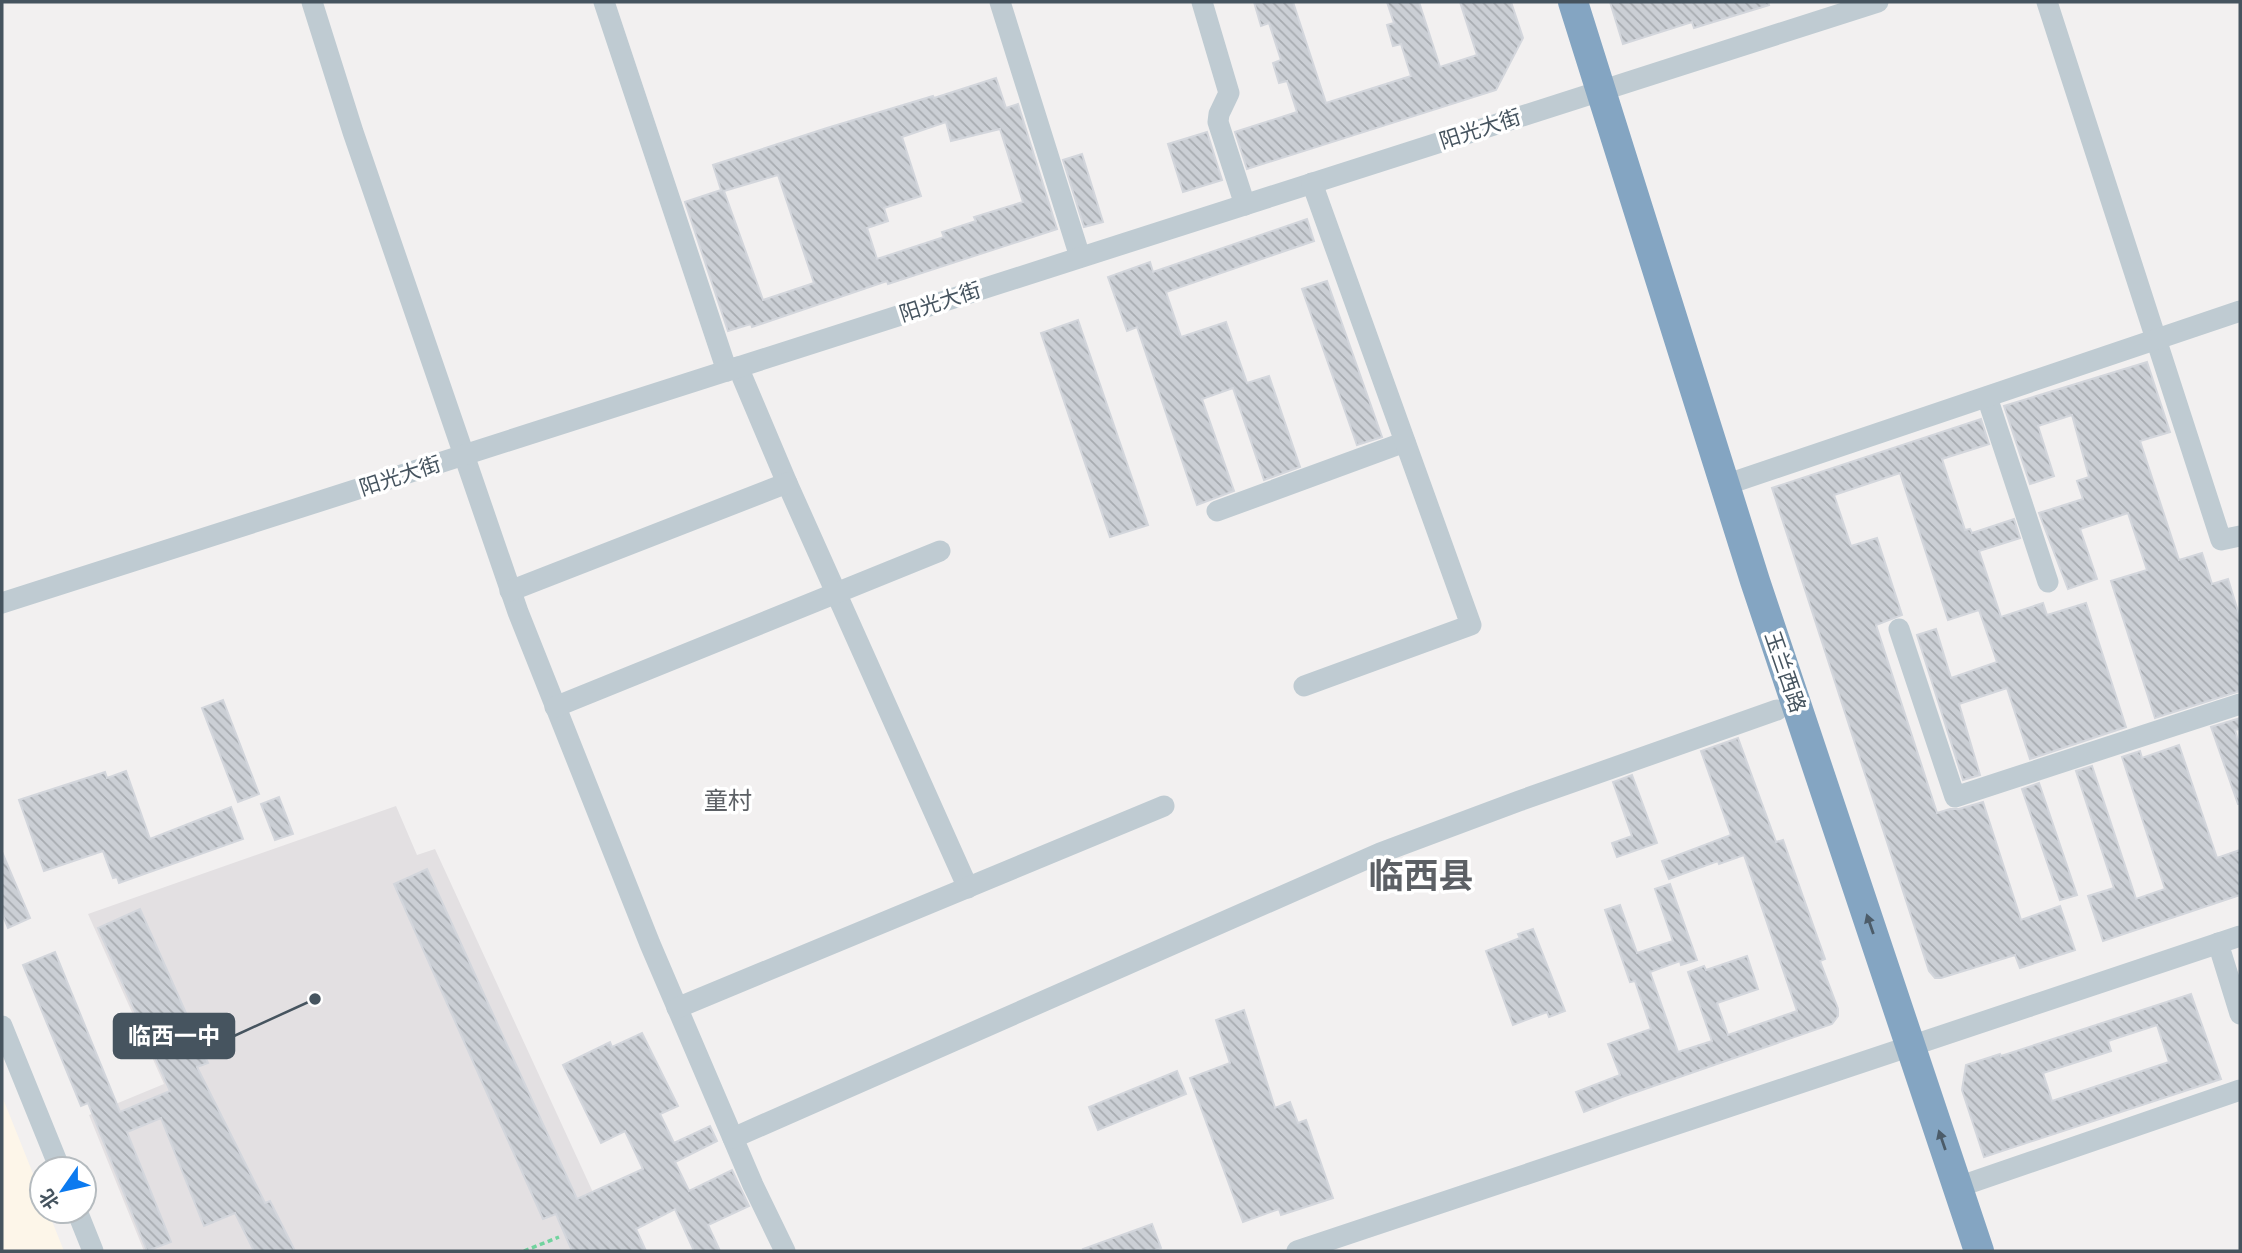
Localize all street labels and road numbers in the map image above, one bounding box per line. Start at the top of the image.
street label: 阳光大街 [1436,103,1524,153]
street label: 阳光大街 [896,276,984,326]
street label: 阳光大街 [356,450,444,500]
street label: 玉兰西路 [1760,628,1812,716]

